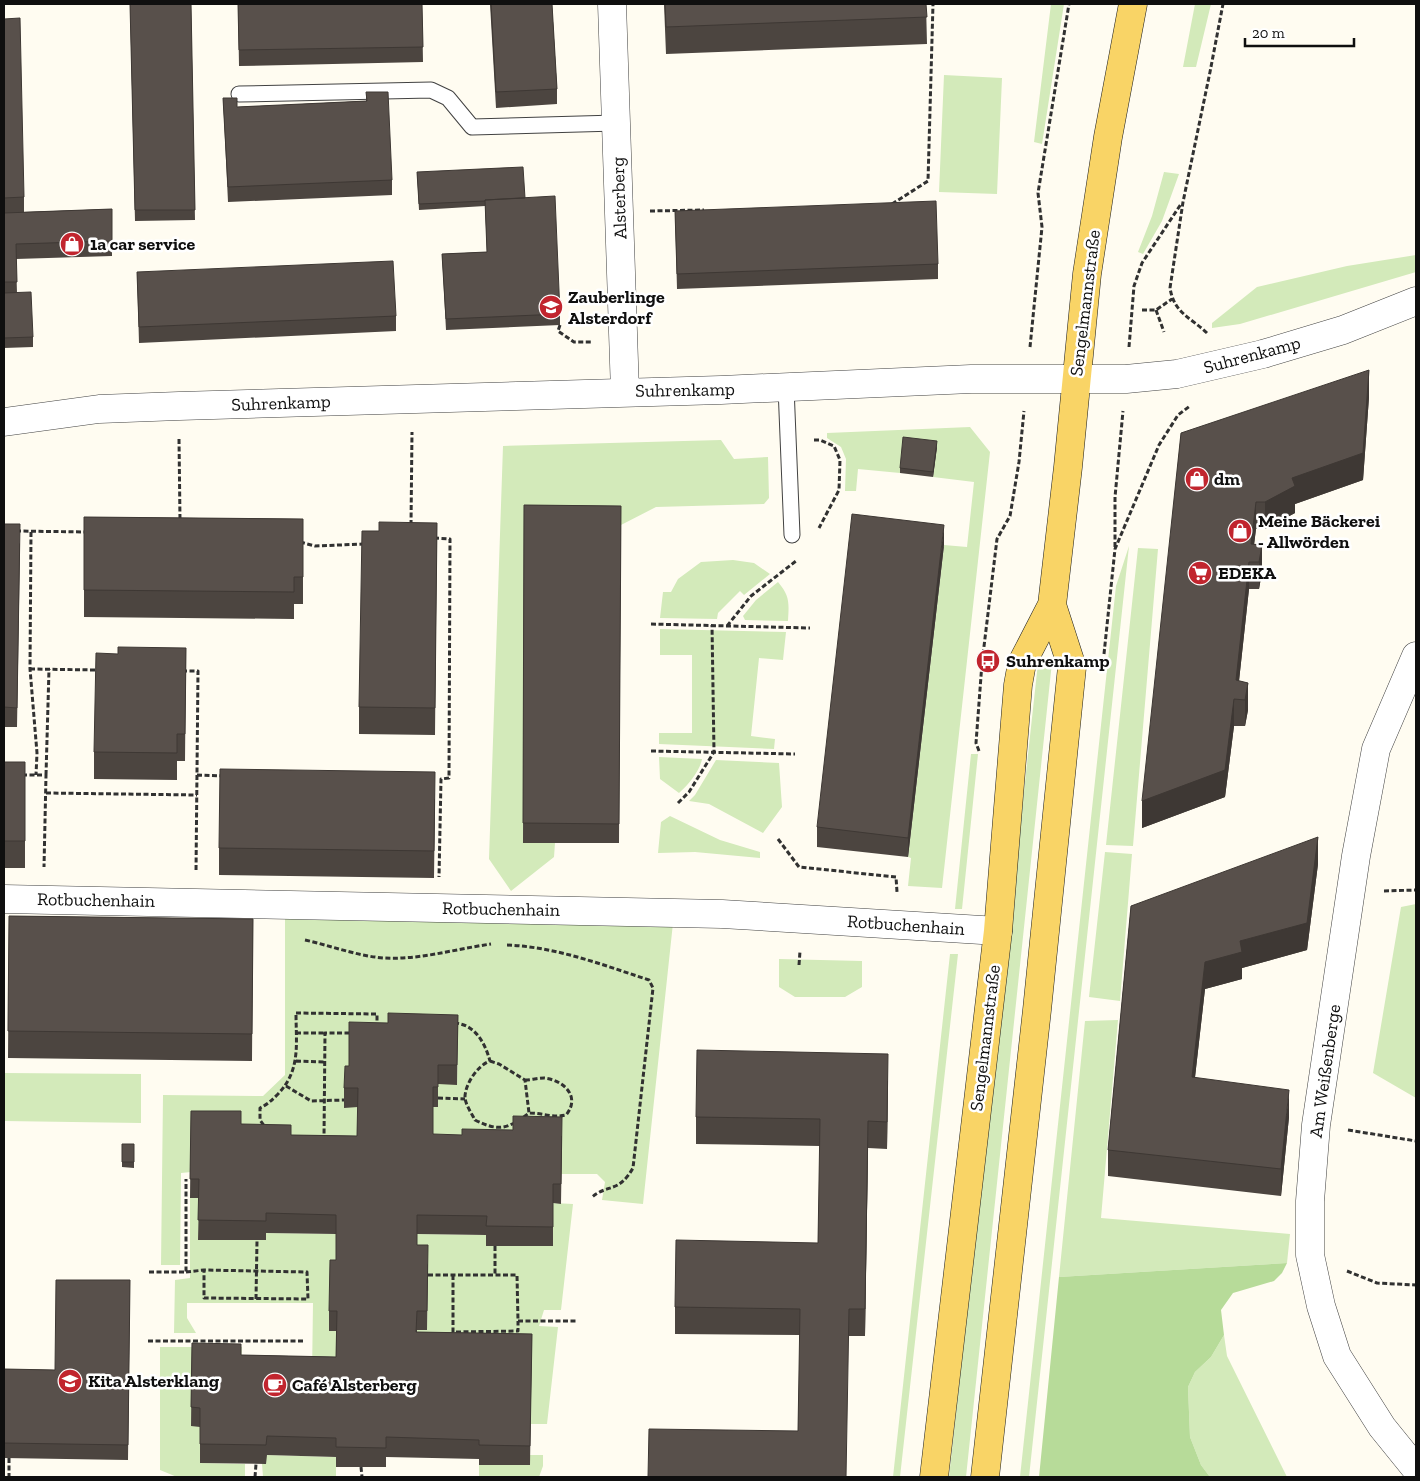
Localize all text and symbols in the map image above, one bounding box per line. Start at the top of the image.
scale bar [1245,15,1354,47]
text: 20 m [1252,24,1285,42]
street label: Alsterberg [607,156,631,240]
street label: Sengelmannstraße [1065,229,1105,377]
shop icon: 1a car service [59,231,85,257]
place label: 1a car service [90,233,196,255]
place label: Zauberlinge Alsterdorf [568,286,665,329]
school or university icon: Zauberlinge Alsterdorf [538,294,564,320]
street label: Suhrenkamp [1201,331,1303,379]
street label: Suhrenkamp [635,378,735,402]
street label: Suhrenkamp [231,390,331,416]
shop icon: dm [1184,466,1210,492]
place label: dm [1214,468,1240,490]
place label: Meine Bäckerei - Allwörden [1258,510,1381,553]
shop icon: Meine Bäckerei - Allwörden [1227,518,1253,544]
supermarket icon: EDEKA [1187,560,1213,586]
place label: EDEKA [1218,562,1277,584]
bus stop icon: Suhrenkamp [975,648,1001,674]
place label: Suhrenkamp [1006,650,1109,672]
street label: Rotbuchenhain [37,888,156,912]
street label: Rotbuchenhain [442,897,561,921]
street label: Rotbuchenhain [846,910,966,940]
street label: Sengelmannstraße [965,964,1005,1112]
street label: Am Weißenberge [1305,1003,1345,1139]
school or university icon: Kita Alsterklang [57,1368,83,1394]
place label: Kita Alsterklang [88,1370,219,1392]
cafe icon: Café Alsterberg [262,1372,288,1398]
place label: Café Alsterberg [292,1374,417,1396]

